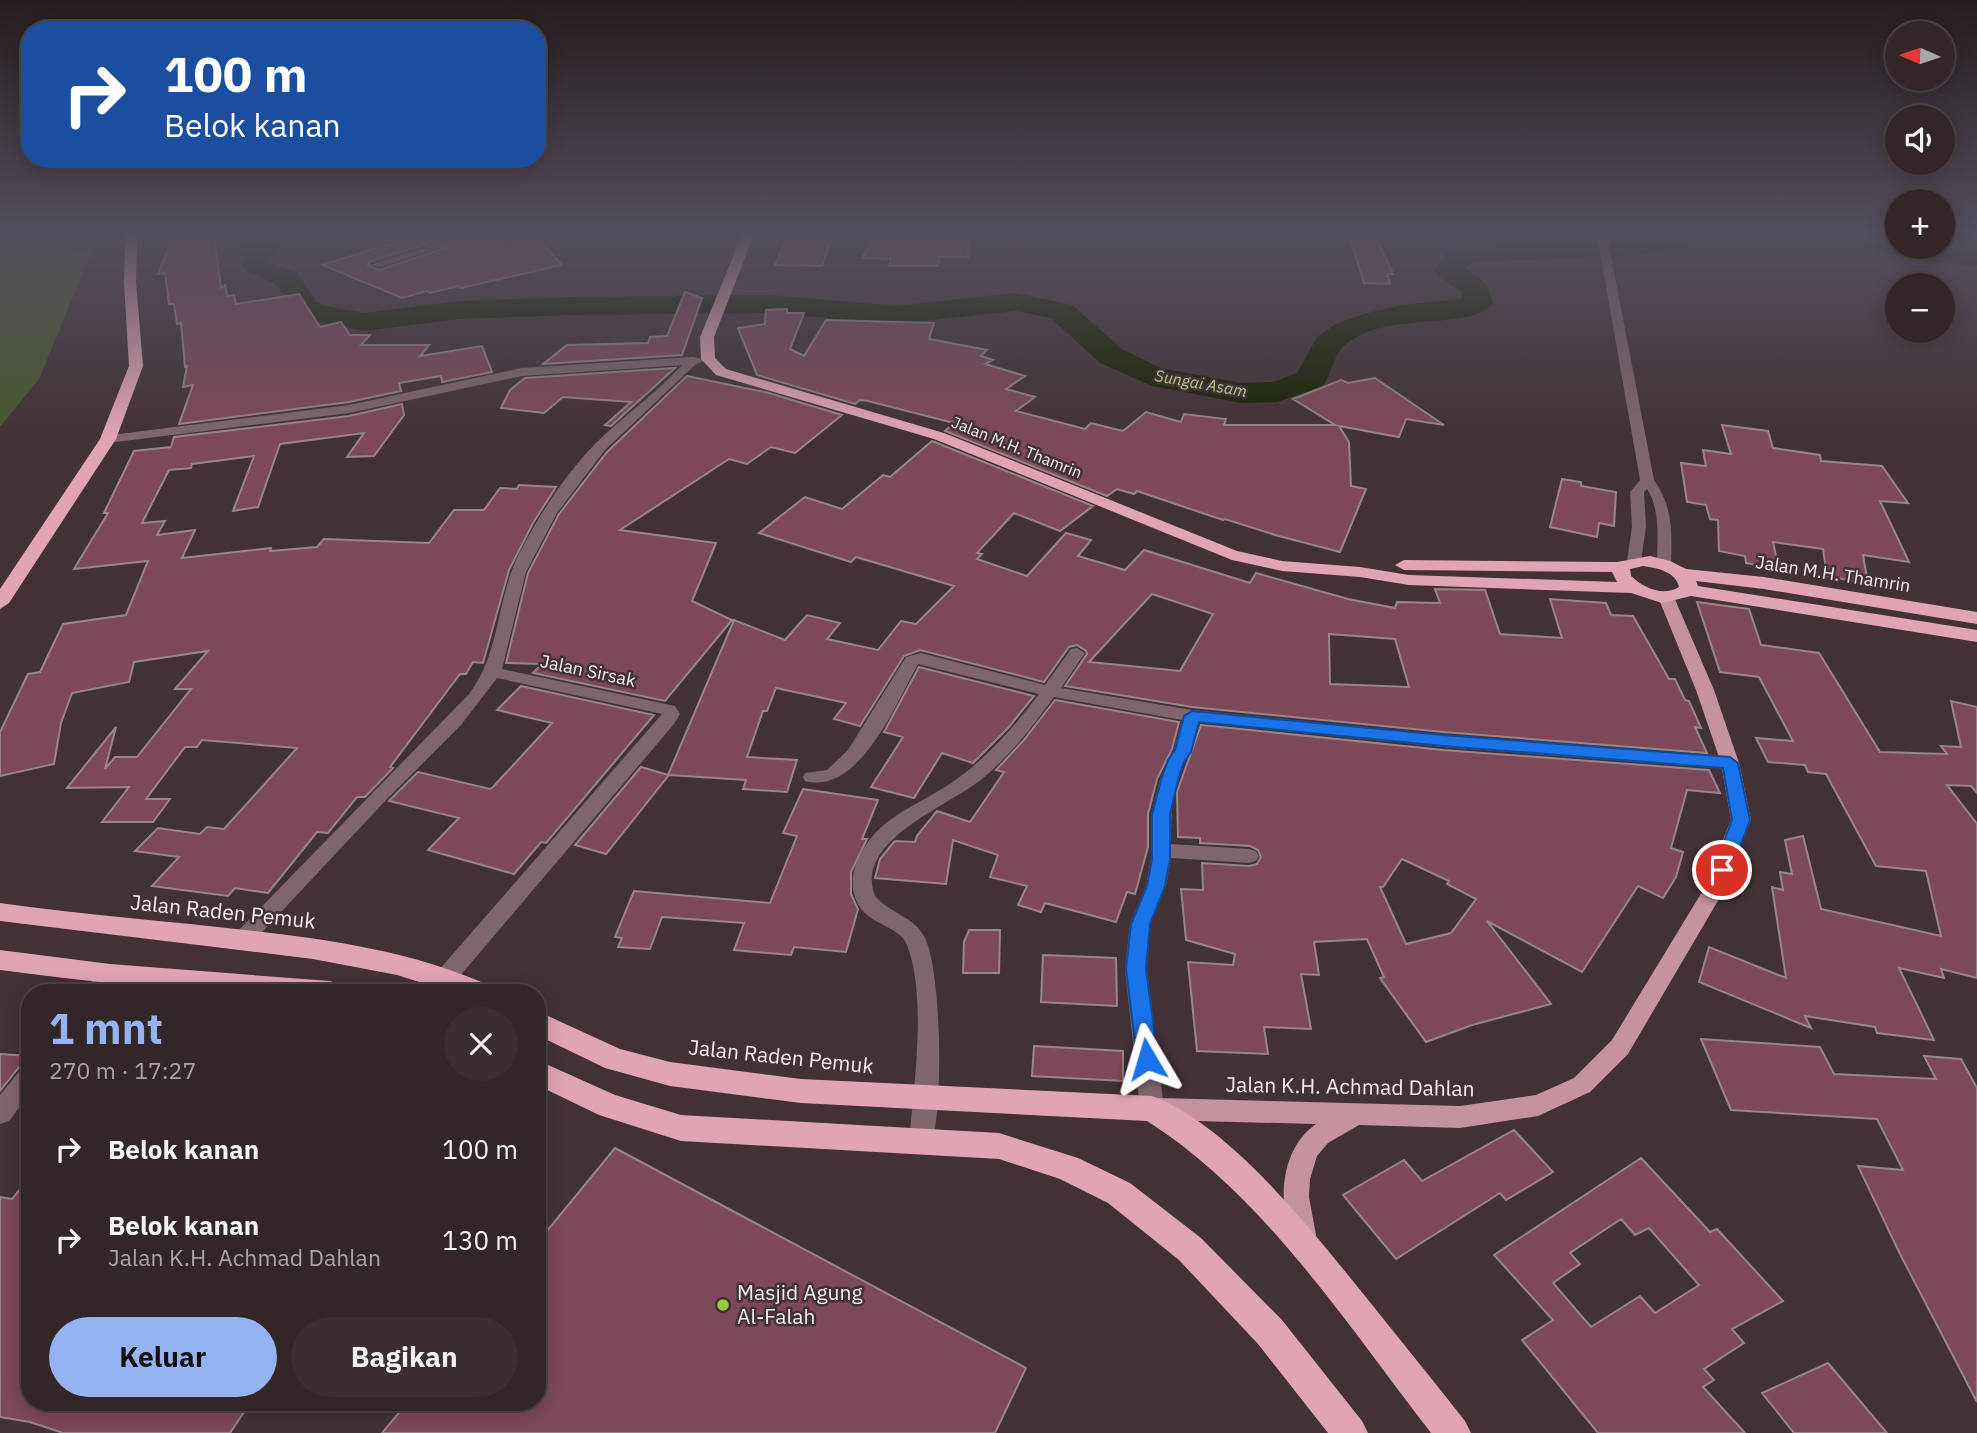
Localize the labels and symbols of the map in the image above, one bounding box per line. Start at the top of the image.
north arrow [1885,21,1955,91]
water label: Sungai Asam [1153,365,1249,401]
street label: Jalan M.H. Thamrin [949,412,1085,482]
street label: Jalan M.H. Thamrin [1754,550,1912,597]
street label: Jalan Sirsak [538,649,639,692]
pin [1692,840,1752,900]
street label: Jalan Raden Pemuk [129,887,317,935]
position arrow [1110,1022,1184,1096]
street label: Jalan Raden Pemuk [687,1032,875,1080]
street label: Jalan K.H. Achmad Dahlan [1225,1070,1475,1102]
place label: Masjid Agung Al-Falah [737,1278,863,1330]
marker: Masjid Agung Al-Falah [715,1297,731,1313]

